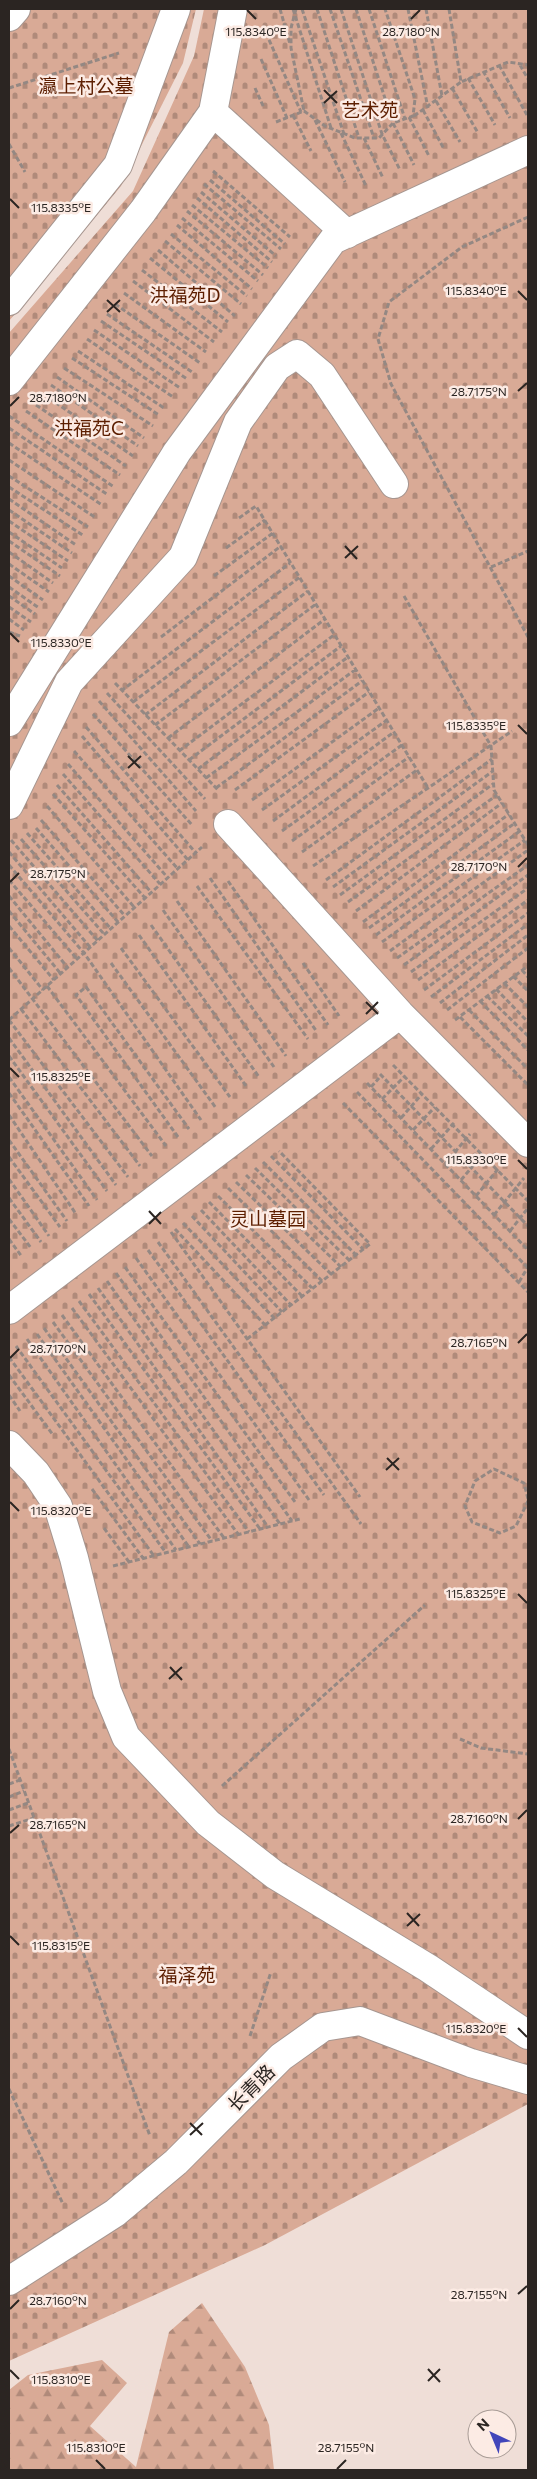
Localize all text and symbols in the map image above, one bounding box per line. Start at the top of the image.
text: 115.8340°E [225,24,287,38]
text: 28.7180°N [382,24,440,38]
park label: 瀛上村公墓 [38,74,134,97]
park label: 艺术苑 [341,98,399,121]
text: 115.8335°E [31,200,91,214]
park label: 洪福苑D [150,283,221,306]
text: 115.8340°E [445,283,507,297]
text: 28.7175°N [451,384,507,398]
text: 28.7180°N [29,390,87,404]
park label: 洪福苑C [54,416,124,439]
text: 115.8330°E [30,635,92,649]
text: 115.8335°E [446,718,506,732]
text: 28.7170°N [451,859,507,873]
text: 28.7175°N [30,866,86,880]
text: 115.8325°E [31,1069,91,1083]
text: 115.8330°E [445,1152,507,1166]
park label: 灵山墓园 [230,1207,306,1230]
text: 28.7165°N [451,1335,507,1349]
text: 28.7170°N [30,1341,86,1355]
text: 115.8320°E [31,1503,91,1517]
text: 115.8325°E [446,1586,506,1600]
text: 28.7160°N [450,1811,508,1825]
text: 28.7165°N [30,1817,86,1831]
text: 115.8315°E [32,1938,90,1952]
park label: 福泽苑 [158,1963,216,1986]
text: 115.8320°E [446,2021,506,2035]
street label: 长青路 [222,2059,279,2116]
text: 28.7155°N [451,2287,507,2301]
text: 28.7160°N [29,2293,87,2307]
text: 115.8310°E [31,2372,91,2386]
north arrow [467,2409,517,2459]
text: N [473,2415,492,2434]
text: 115.8310°E [66,2440,126,2454]
text: 28.7155°N [318,2440,374,2454]

